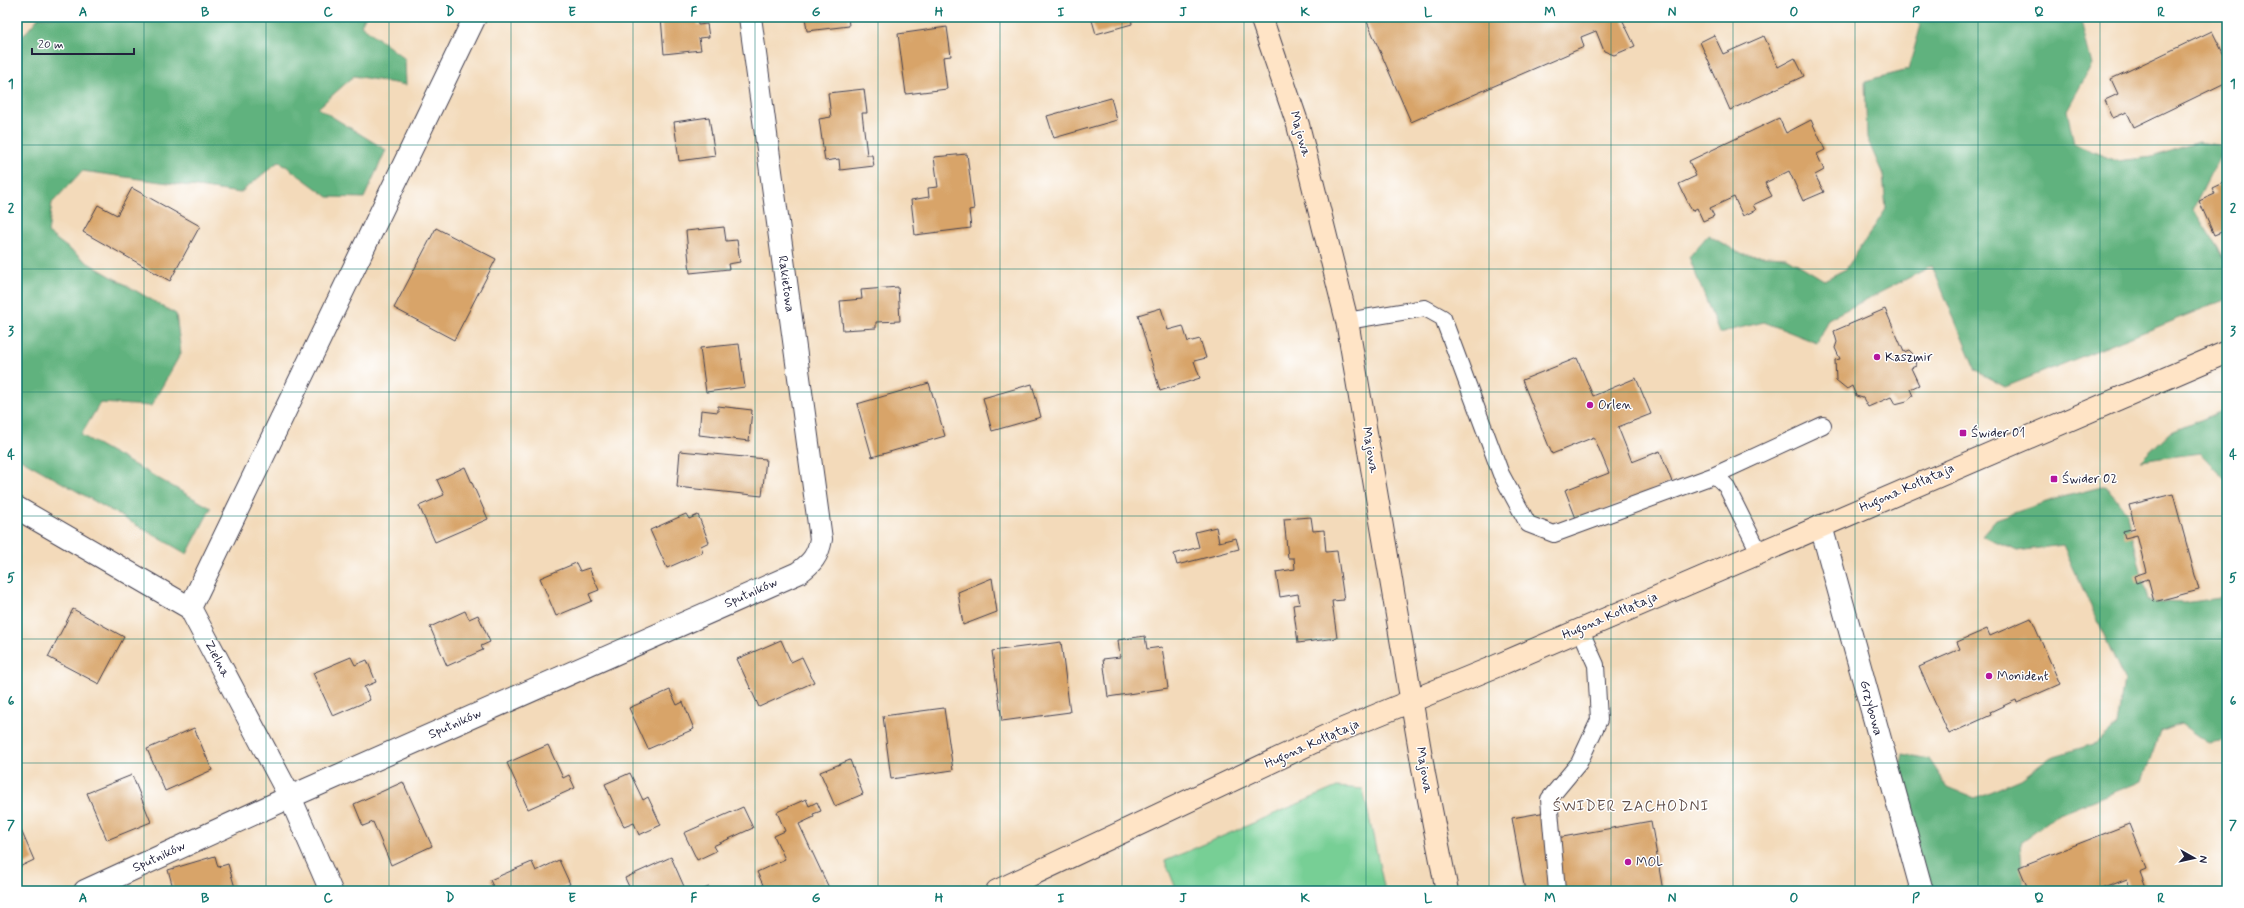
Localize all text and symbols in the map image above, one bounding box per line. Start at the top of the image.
text: A [79,4,87,21]
text: B [201,4,210,21]
text: C [323,4,333,21]
text: D [446,4,455,21]
text: E [568,4,576,21]
text: F [691,4,698,21]
text: G [812,4,821,21]
text: H [935,4,944,21]
text: I [1058,4,1065,21]
text: J [1179,4,1187,21]
text: K [1300,4,1310,21]
text: L [1424,4,1433,21]
text: M [1544,4,1556,21]
text: N [1668,4,1677,21]
text: O [1790,4,1799,21]
text: P [1912,4,1920,21]
text: Q [2034,4,2044,21]
text: R [2157,4,2165,21]
scale bar [32,30,134,56]
text: 20 m [38,37,64,53]
text: 1 [8,76,14,93]
text: 1 [2230,76,2236,93]
street label: Majowa [1285,109,1315,159]
text: 2 [8,200,15,217]
text: 2 [2230,200,2237,217]
street label: Rakietowa [774,255,798,313]
text: 3 [8,323,14,340]
text: 3 [2230,323,2236,340]
place label: Kaszmir [1885,349,1933,366]
marker: Kaszmir [1872,352,1882,362]
place label: Orlen [1598,397,1632,414]
marker: Orlen [1585,400,1595,410]
place label: Świder 01 [1971,424,2025,442]
street label: Majowa [1358,426,1382,475]
marker: Świder 01 [1958,428,1968,438]
text: 4 [7,447,15,464]
text: 4 [2229,447,2237,464]
street label: Hugona Kołłątaja [1857,459,1958,518]
place label: Świder 02 [2062,470,2117,488]
marker: Świder 02 [2049,474,2059,484]
text: 5 [7,570,15,587]
text: 5 [2229,570,2237,587]
street label: Sputników [722,574,780,612]
street label: Hugona Kołłątaja [1560,588,1661,646]
street label: Zielna [200,638,234,681]
place label: Monident [1997,668,2049,685]
marker: Monident [1984,671,1994,681]
street label: Grzybowa [1855,678,1887,738]
text: 6 [8,693,15,710]
text: 6 [2230,693,2237,710]
street label: Sputników [426,705,484,743]
street label: Hugona Kołłątaja [1262,715,1363,774]
street label: Majowa [1412,746,1436,795]
district label: ŚWIDER ZACHODNI [1553,796,1709,817]
text: 7 [7,817,15,834]
text: 7 [2229,817,2237,834]
street label: Sputników [130,837,188,877]
north arrow [2174,838,2214,878]
place label: MOL [1636,854,1663,871]
text: N [2195,855,2210,864]
marker: MOL [1623,857,1633,867]
text: A [79,890,87,907]
text: B [201,890,210,907]
text: C [323,890,333,907]
text: D [446,890,455,907]
text: E [568,890,576,907]
text: F [691,890,698,907]
text: G [812,890,821,907]
text: H [935,890,944,907]
text: I [1058,890,1065,907]
text: J [1179,890,1187,907]
text: K [1300,890,1310,907]
text: L [1424,890,1433,907]
text: M [1544,890,1556,907]
text: N [1668,890,1677,907]
text: O [1790,890,1799,907]
text: P [1912,890,1920,907]
text: Q [2034,890,2044,907]
text: R [2157,890,2165,907]

